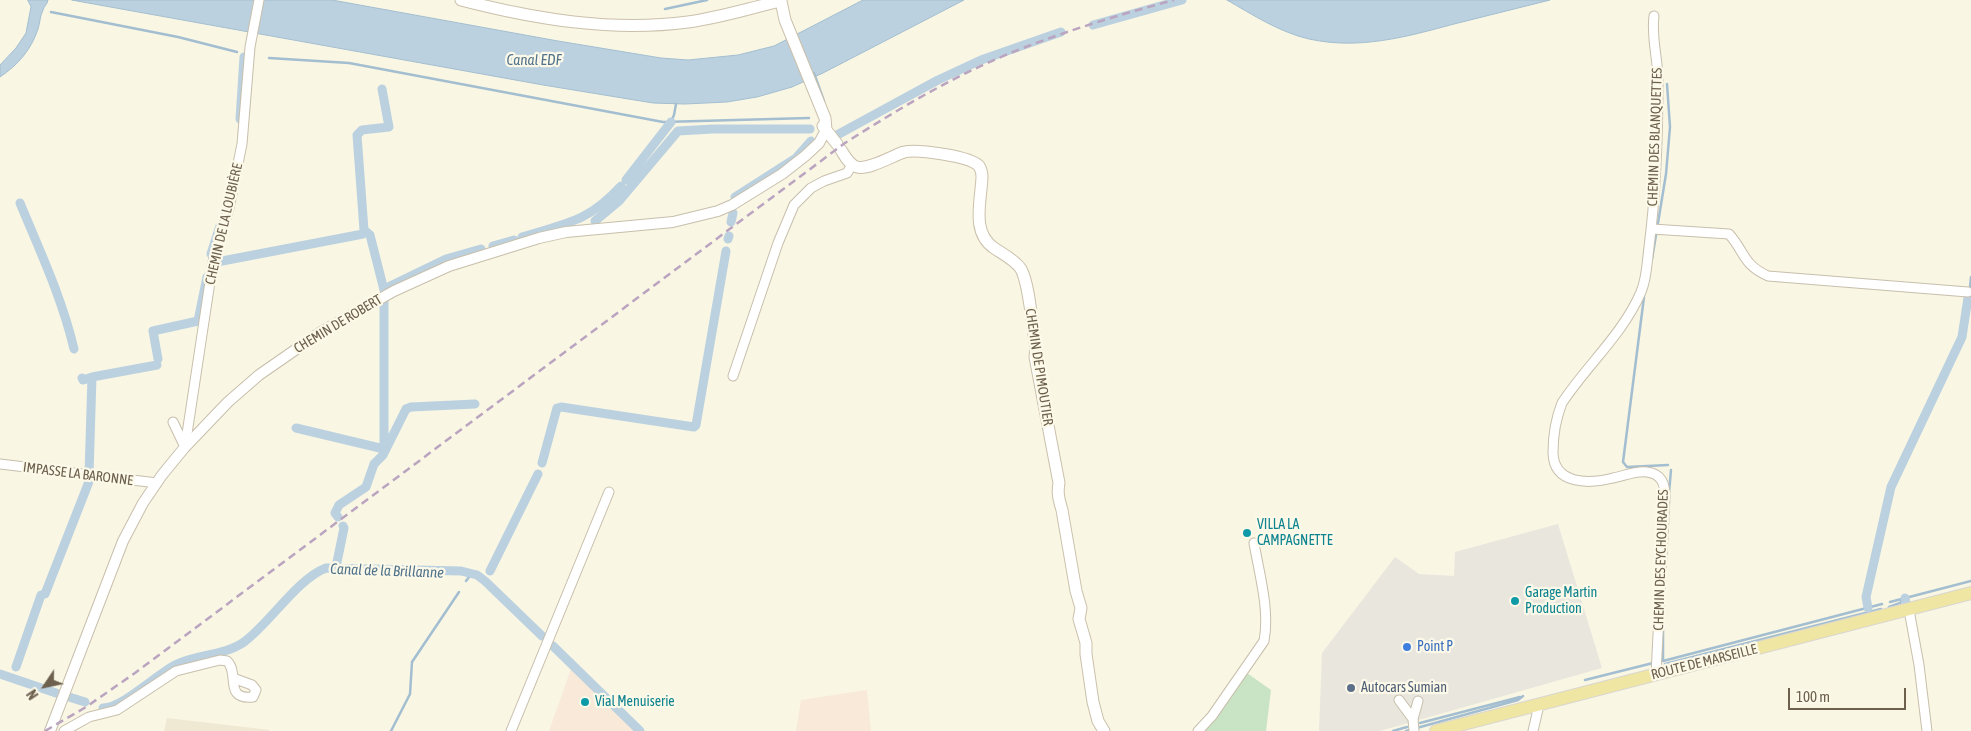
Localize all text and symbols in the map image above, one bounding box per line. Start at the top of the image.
water label: Canal EDF [507,51,561,69]
street label: CHEMIN DES BLANQUETTES [1644,67,1666,207]
street label: CHEMIN DE LA LOUBIÈRE [202,162,246,286]
street label: CHEMIN DE ROBERT [291,291,385,357]
street label: CHEMIN DE PIMOUTIER [1021,307,1057,427]
street label: IMPASSE LA BARONNE [22,459,134,489]
street label: CHEMIN DES EYCHOURADES [1650,489,1672,631]
place label: VILLA LA CAMPAGNETTE [1257,517,1333,550]
marker: VILLA LA CAMPAGNETTE [1241,527,1253,539]
water label: Canal de la Brillanne [330,560,444,582]
place label: Garage Martin Production [1525,585,1597,618]
marker: Garage Martin Production [1509,595,1521,607]
place label: Point P [1417,639,1453,655]
marker: Point P [1401,641,1413,653]
street label: ROUTE DE MARSEILLE [1649,641,1759,683]
north arrow [20,661,70,711]
scale bar [1791,678,1908,710]
place label: Autocars Sumian [1361,680,1447,696]
marker: Autocars Sumian [1345,682,1357,694]
text: N [24,686,42,702]
text: 100 m [1796,688,1830,705]
place label: Vial Menuiserie [595,694,675,710]
marker: Vial Menuiserie [579,696,591,708]

